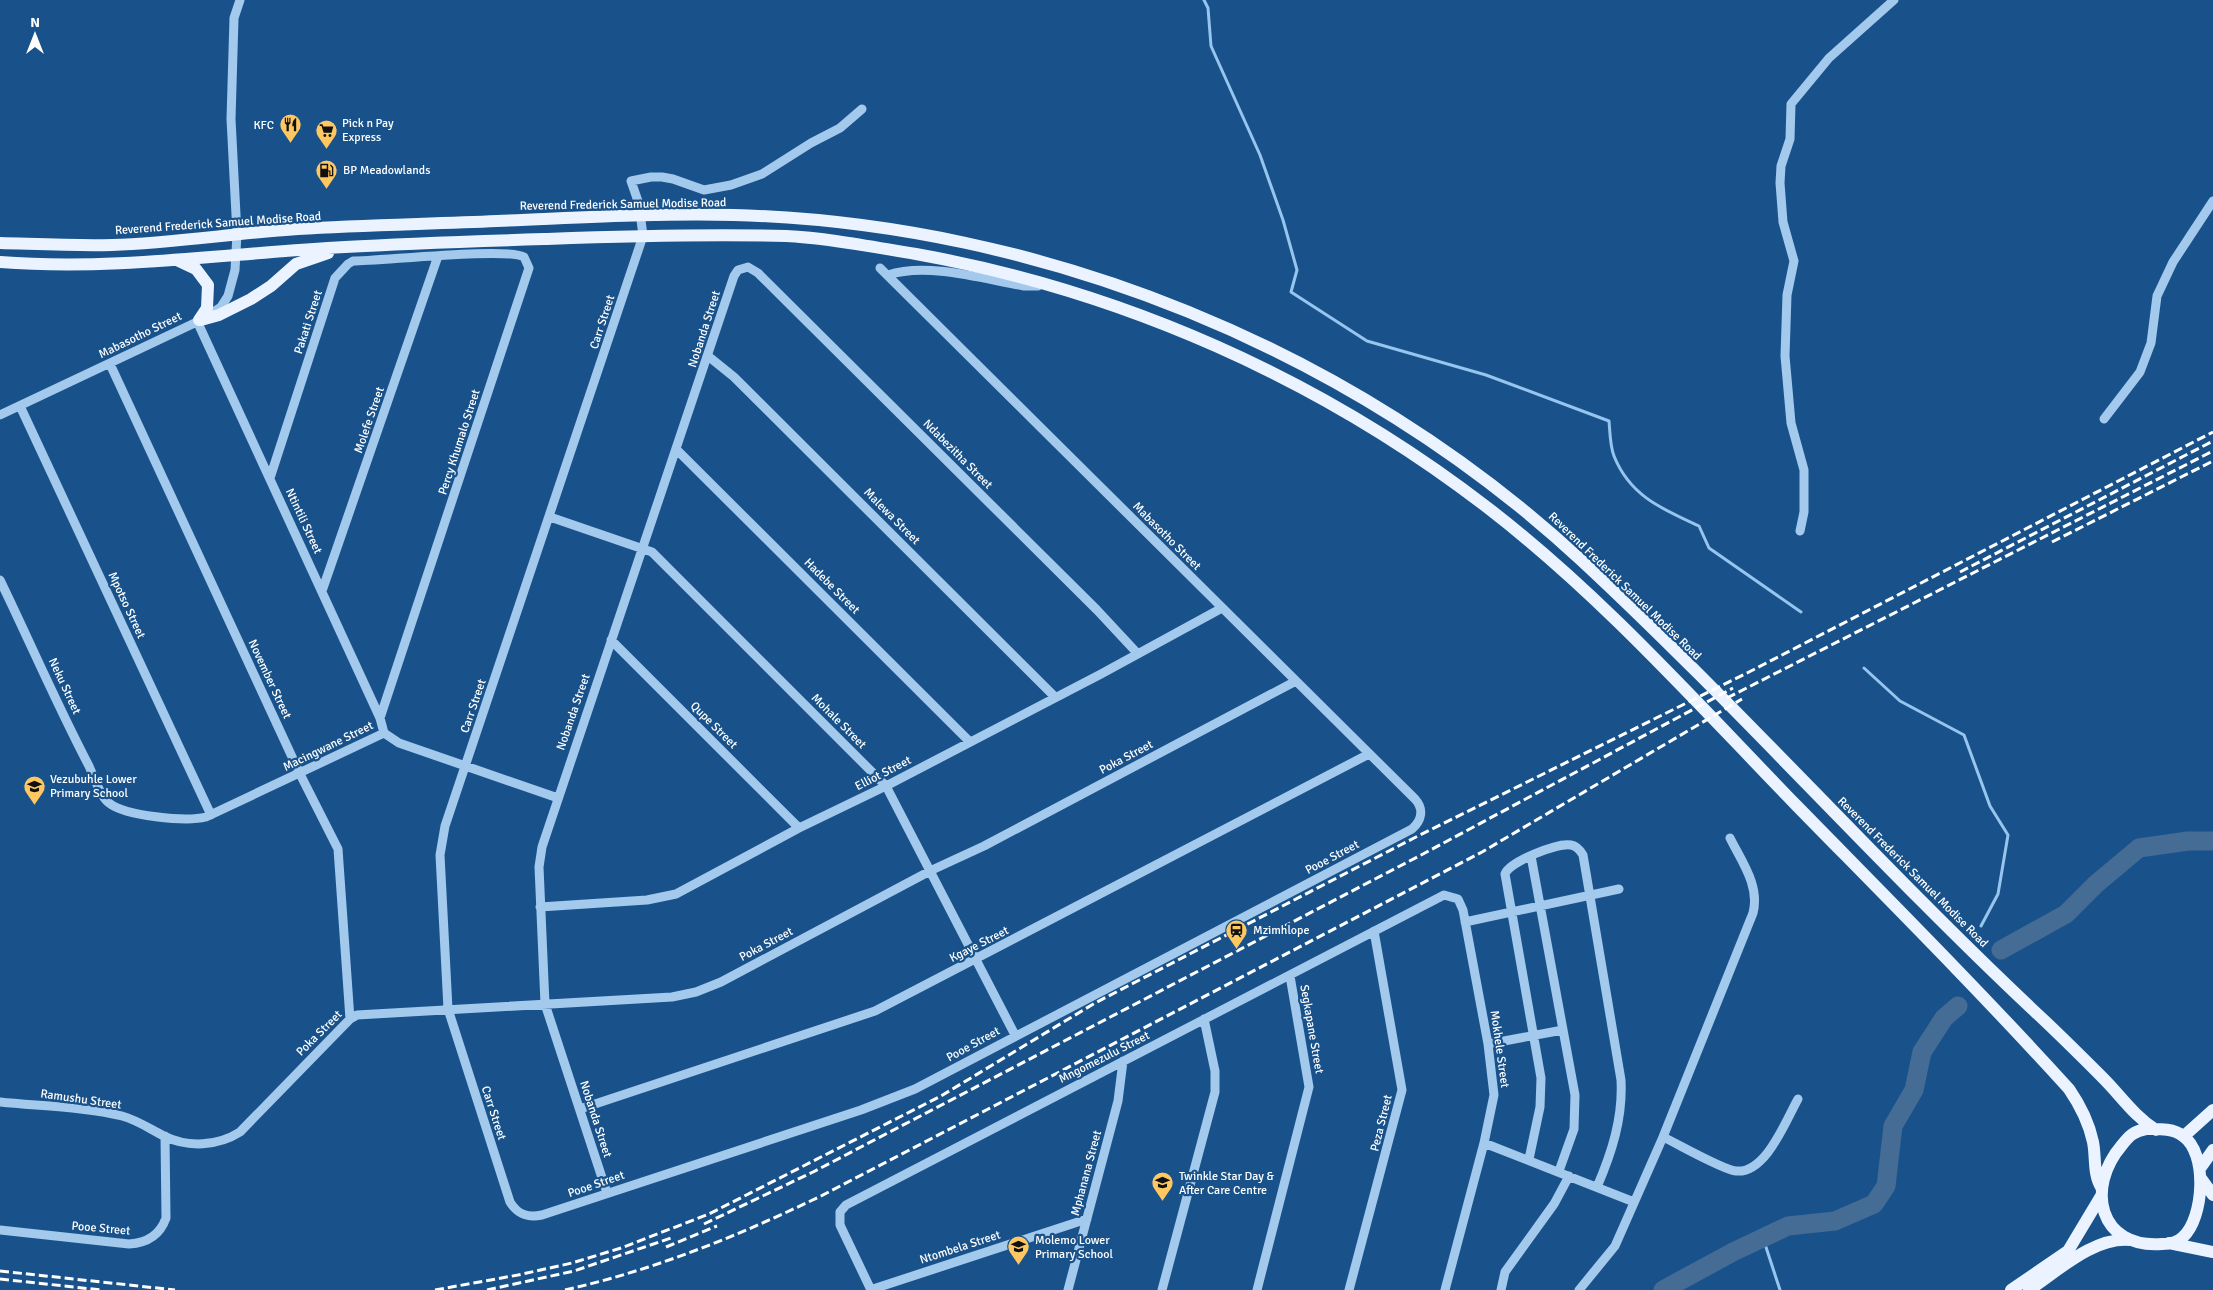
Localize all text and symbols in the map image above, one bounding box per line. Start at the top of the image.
north arrow [10,10,60,60]
text: N [30,14,40,31]
restaurant icon: KFC [278,113,302,144]
place label: Pick n Pay Express [342,116,394,145]
place label: KFC [253,118,274,133]
supermarket icon: Pick n Pay Express [314,118,338,149]
fuel station icon: BP Meadowlands [315,158,339,189]
place label: BP Meadowlands [343,163,430,178]
street label: Reverend Frederick Samuel Modise Road [519,195,727,214]
street label: Reverend Frederick Samuel Modise Road [114,209,322,238]
street label: Pakati Street [291,288,326,356]
street label: Nobanda Street [685,289,724,369]
street label: Carr Street [587,293,618,351]
street label: Mabasotho Street [96,309,184,362]
street label: Molefe Street [351,385,388,455]
street label: Percy Khumalo Street [435,388,484,497]
street label: Ndabezitha Street [920,416,996,492]
street label: Malewa Street [860,485,923,548]
street label: Ntintili Street [282,486,325,556]
street label: Mabasotho Street [1129,499,1204,574]
street label: Reverend Frederick Samuel Modise Road [1545,509,1704,664]
street label: Hadebe Street [801,555,863,617]
street label: Mpotso Street [105,570,149,641]
street label: November Street [245,637,294,721]
street label: Neku Street [45,656,84,717]
street label: Nobanda Street [553,672,594,752]
street label: Carr Street [457,677,490,735]
street label: Mohale Street [808,691,869,752]
street label: Qupe Street [687,699,740,752]
street label: Macingwane Street [281,718,376,775]
street label: Poka Street [1097,737,1156,778]
street label: Elliot Street [853,753,914,794]
place label: Vezubuhle Lower Primary School [50,772,137,801]
school or university icon: Vezubuhle Lower Primary School [22,774,46,805]
street label: Reverend Frederick Samuel Modise Road [1834,794,1991,951]
street label: Pooe Street [1303,837,1362,878]
station icon: Mzimhlope [1225,918,1249,949]
street label: Kgaye Street [947,923,1011,966]
place label: Mzimhlope [1253,923,1309,938]
street label: Poka Street [737,924,796,965]
street label: Segkapane Street [1296,983,1327,1075]
street label: Poka Street [293,1007,345,1059]
street label: Mokhele Street [1487,1009,1512,1089]
street label: Pooe Street [944,1024,1003,1065]
street label: Mngomezulu Street [1056,1028,1152,1087]
street label: Nobanda Street [576,1079,615,1159]
street label: Carr Street [478,1084,509,1142]
street label: Ramushu Street [39,1086,122,1113]
street label: Peza Street [1367,1093,1396,1153]
street label: Mphanana Street [1068,1129,1105,1217]
street label: Pooe Street [566,1168,626,1201]
place label: Twinkle Star Day & After Care Centre [1179,1169,1274,1198]
school or university icon: Twinkle Star Day & After Care Centre [1151,1171,1175,1202]
street label: Pooe Street [71,1218,131,1239]
street label: Ntombela Street [918,1227,1002,1268]
place label: Molemo Lower Primary School [1035,1233,1113,1262]
school or university icon: Molemo Lower Primary School [1007,1235,1031,1266]

